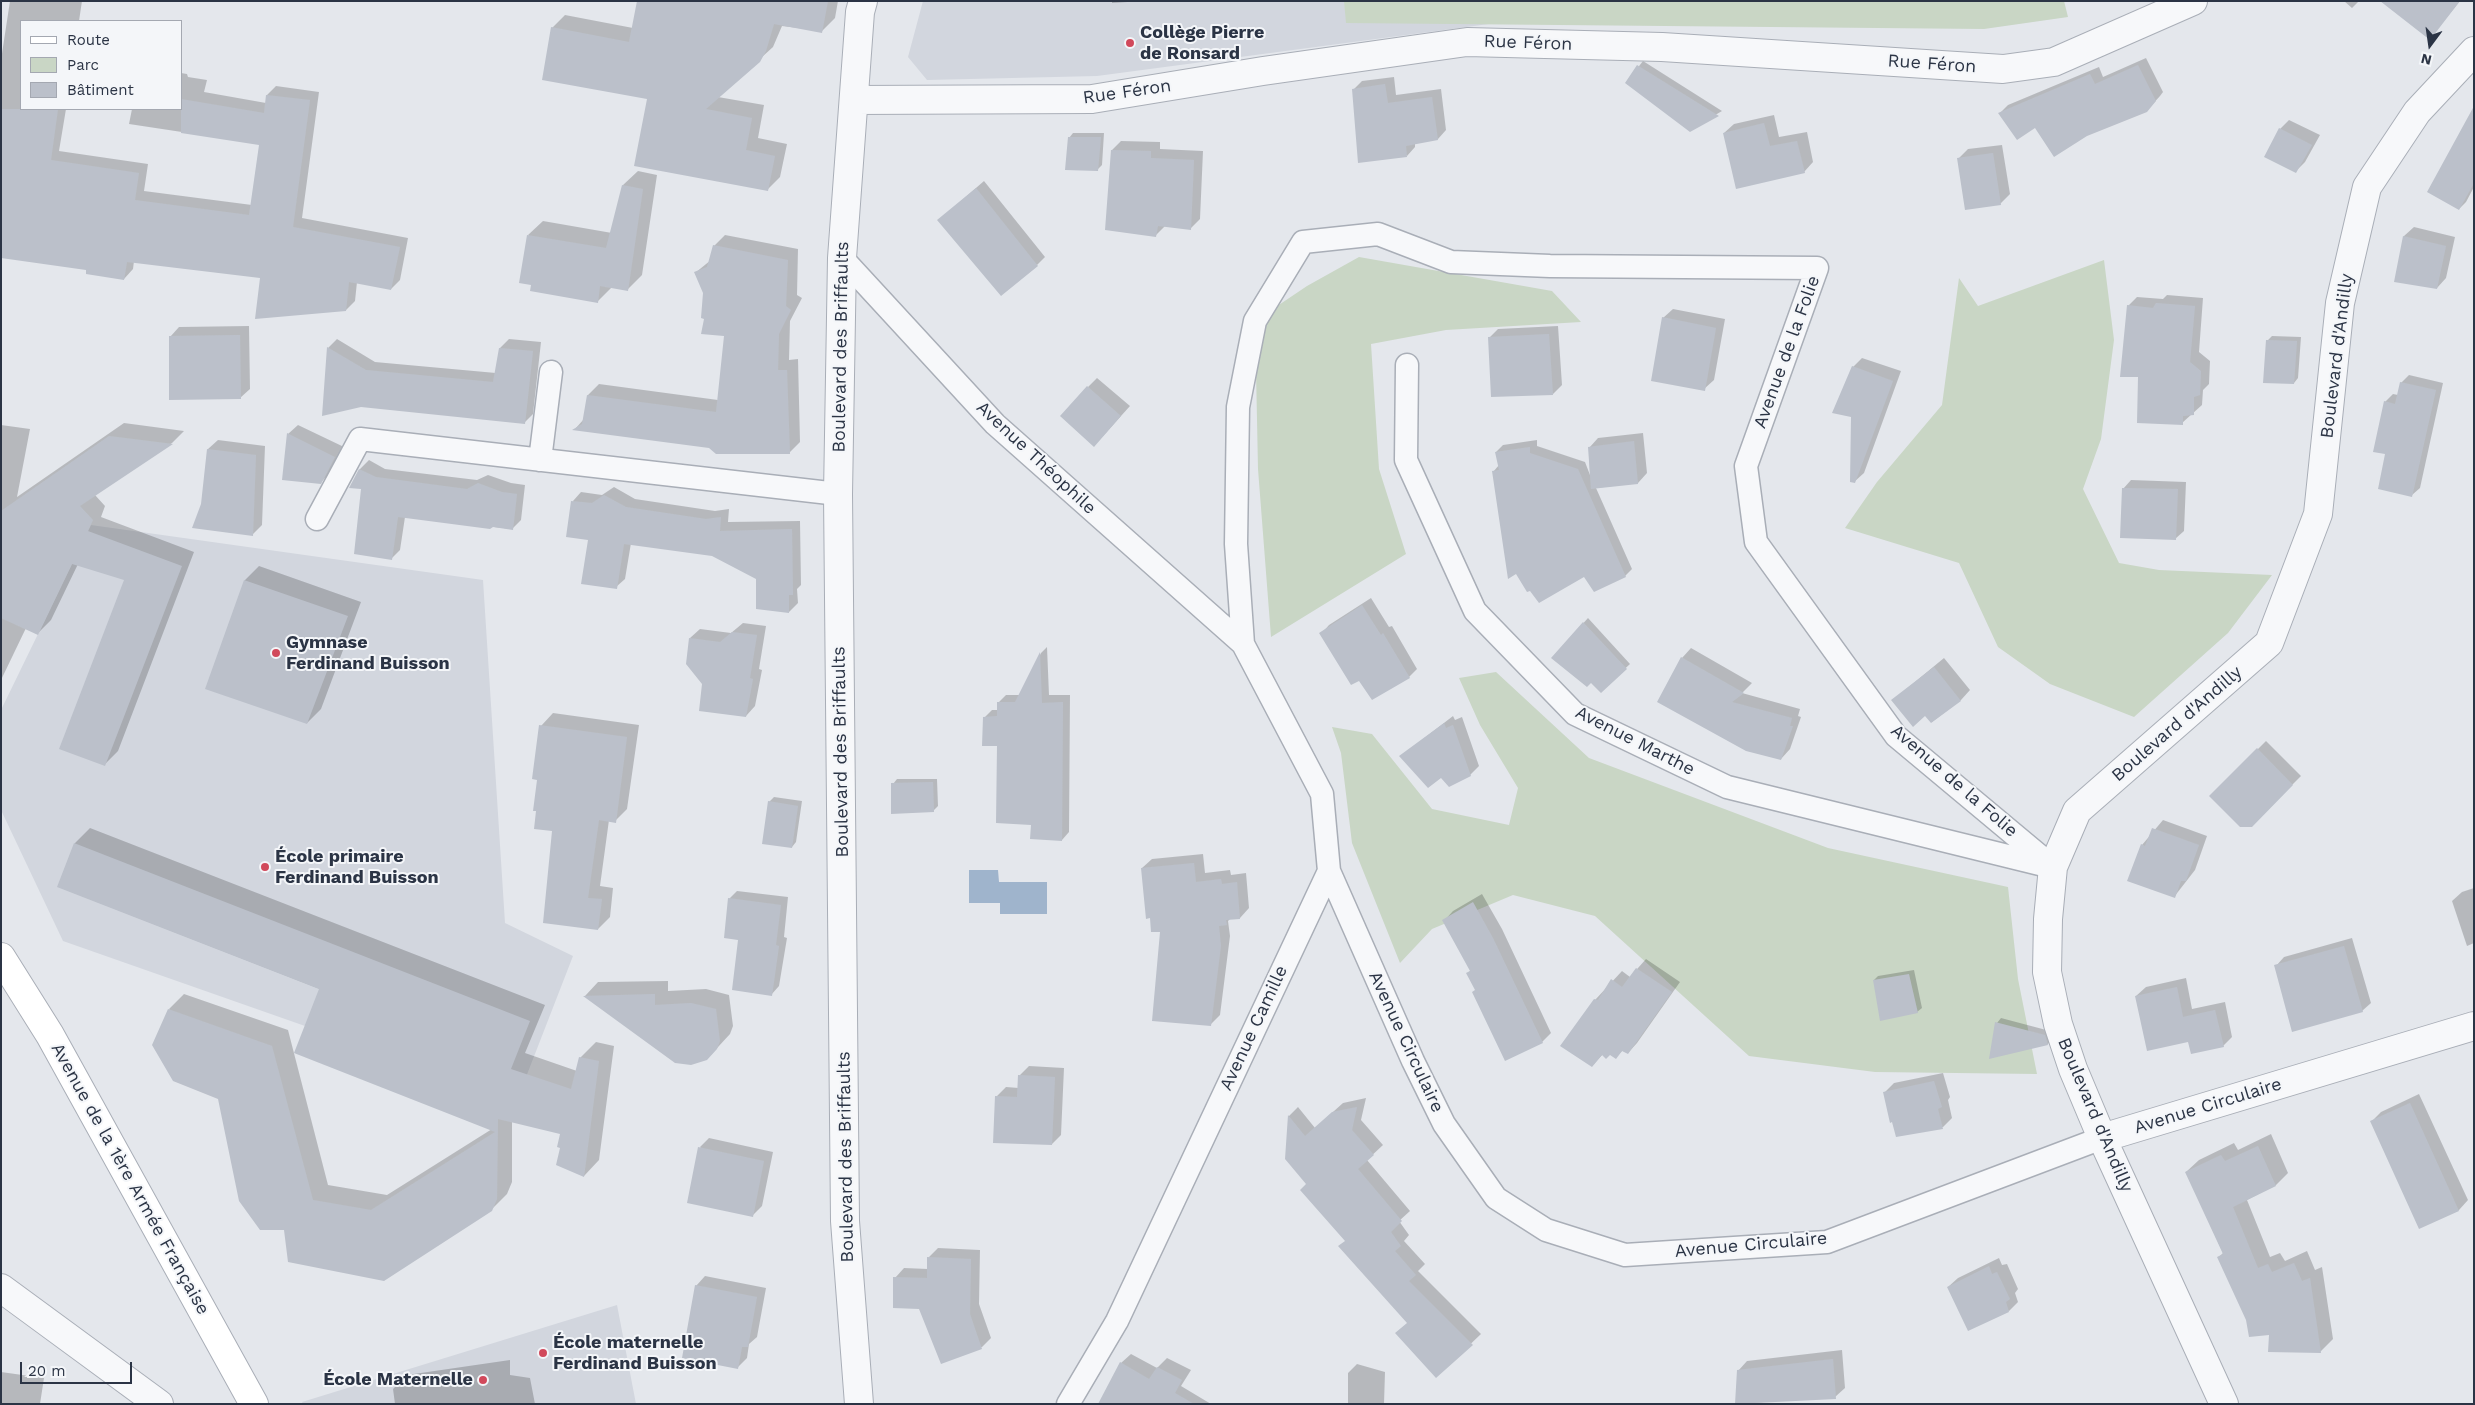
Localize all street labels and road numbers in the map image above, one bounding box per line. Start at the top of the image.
street label: Rue Féron [1483,31,1573,55]
street label: Rue Féron [1887,50,1977,78]
street label: Rue Féron [1082,75,1172,109]
street label: Boulevard des Briffaults [828,241,854,453]
street label: Boulevard d'Andilly [2316,272,2358,440]
street label: Avenue de la Folie [1749,273,1825,431]
street label: Avenue Théophile [972,397,1100,519]
street label: Boulevard des Briffaults [828,646,854,858]
street label: Boulevard d'Andilly [2107,661,2247,787]
street label: Avenue Marthe [1572,702,1698,780]
street label: Avenue de la Folie [1886,720,2022,842]
street label: Avenue Camille [1216,962,1292,1094]
street label: Avenue Circulaire [1364,968,1448,1116]
street label: Boulevard d'Andilly [2053,1035,2137,1195]
street label: Avenue de la 1ère Armée Française [46,1039,214,1319]
street label: Boulevard des Briffaults [833,1051,859,1263]
street label: Avenue Circulaire [2132,1073,2284,1139]
street label: Avenue Circulaire [1674,1228,1828,1262]

